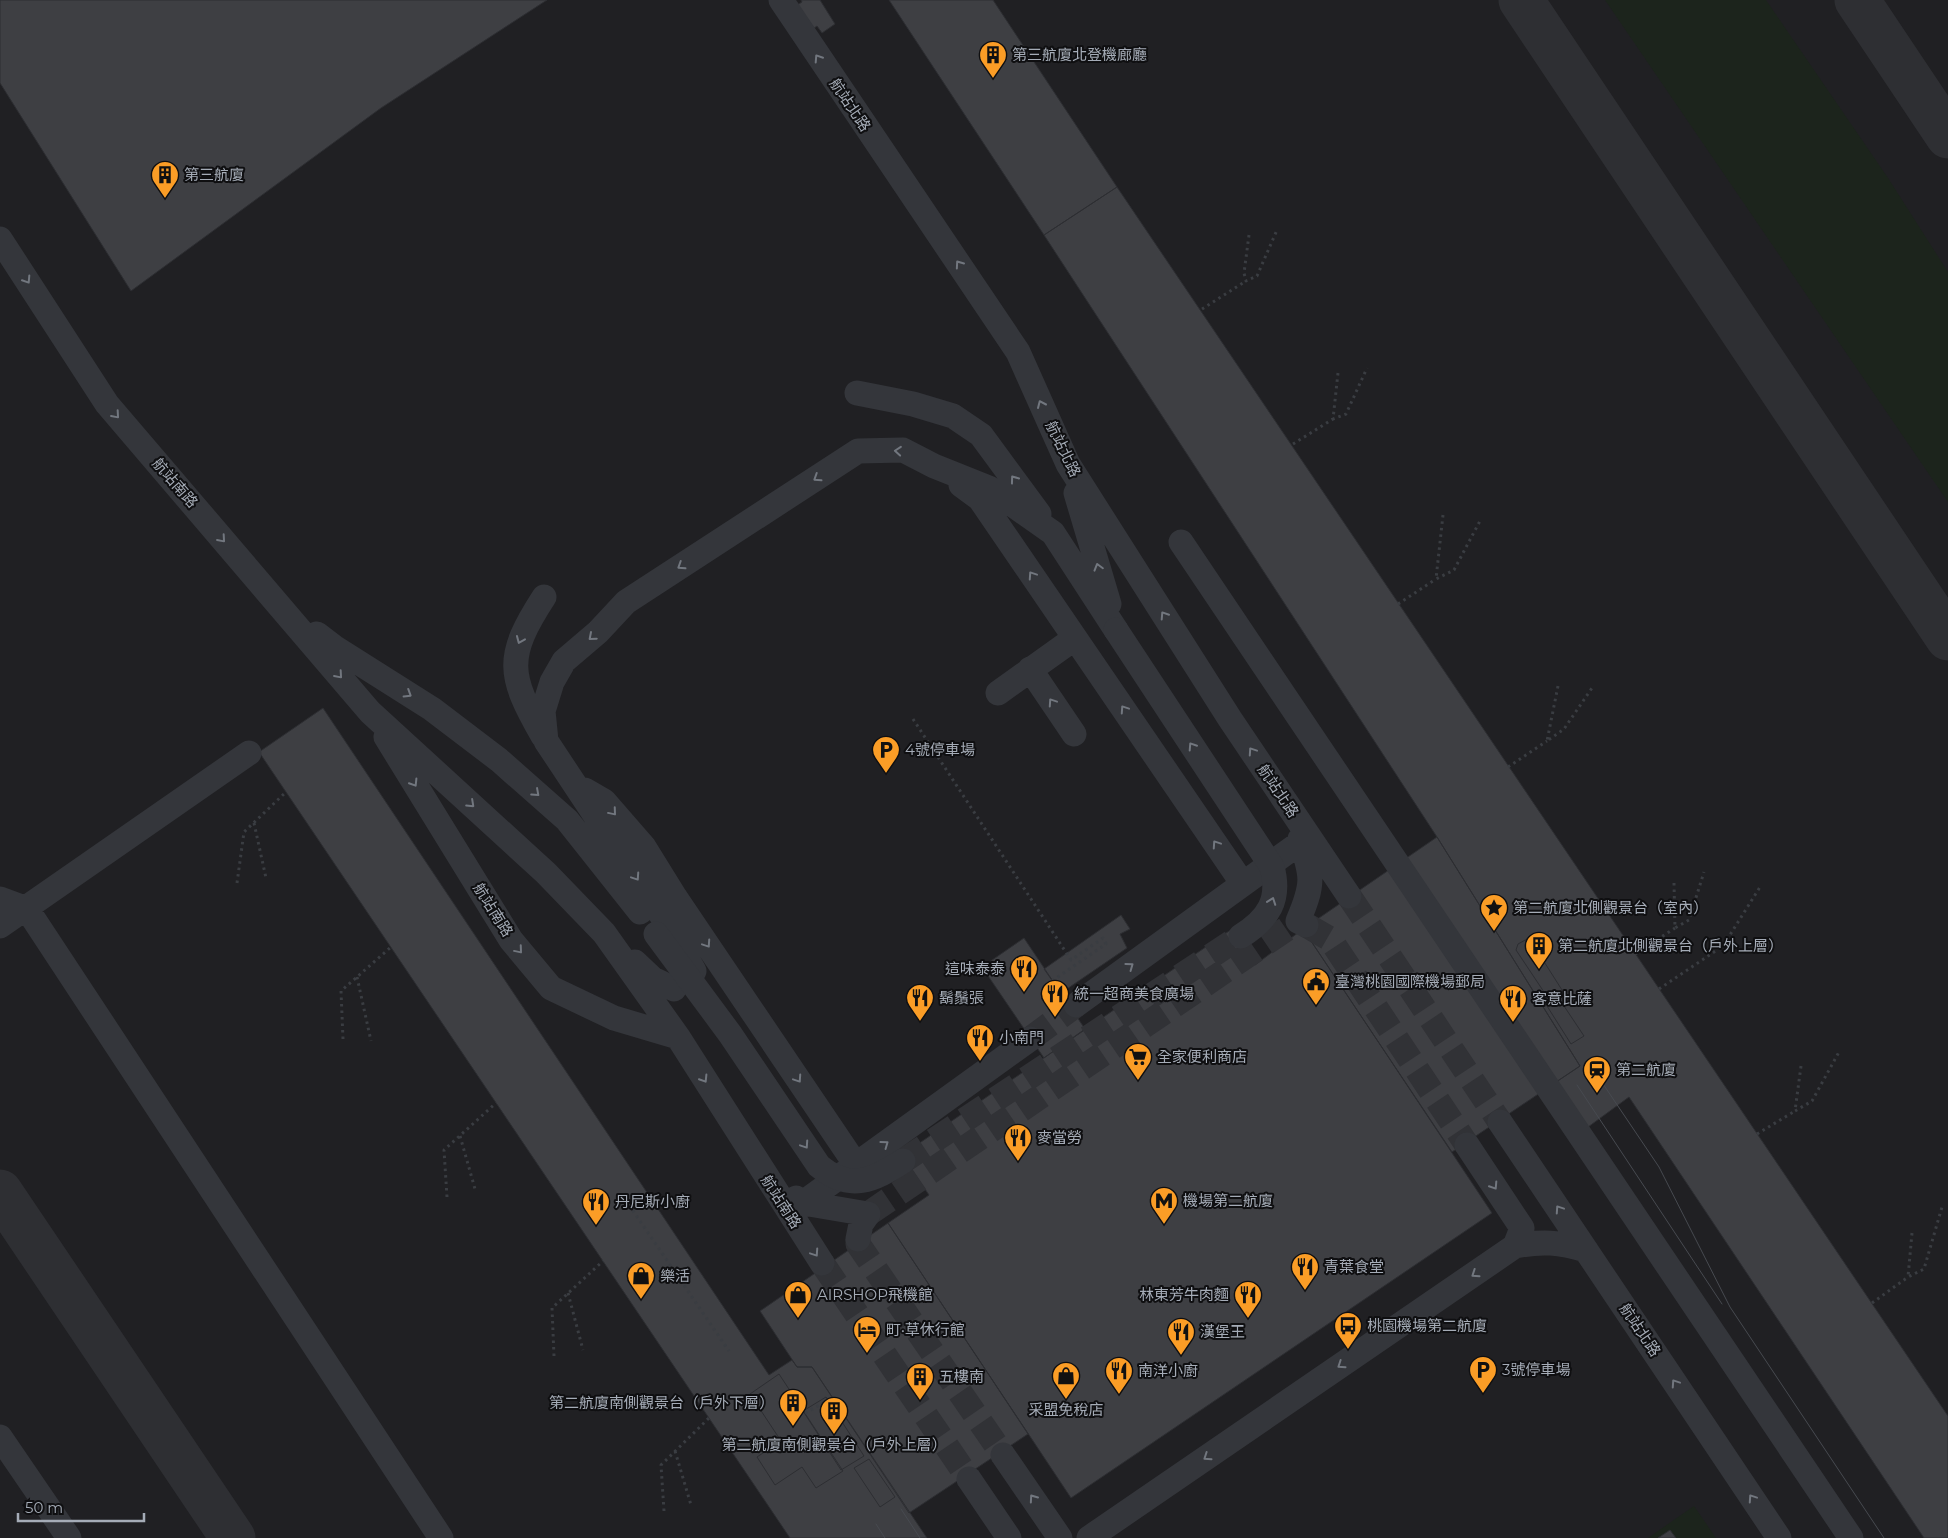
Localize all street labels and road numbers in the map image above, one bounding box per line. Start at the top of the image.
street label: 航站北路 [826,75,875,135]
street label: 航站北路 [1042,418,1085,480]
street label: 航站南路 [149,454,202,512]
street label: 航站北路 [1254,761,1303,821]
street label: 航站南路 [469,879,517,940]
street label: 航站南路 [757,1171,806,1232]
street label: 航站北路 [1616,1300,1665,1360]

